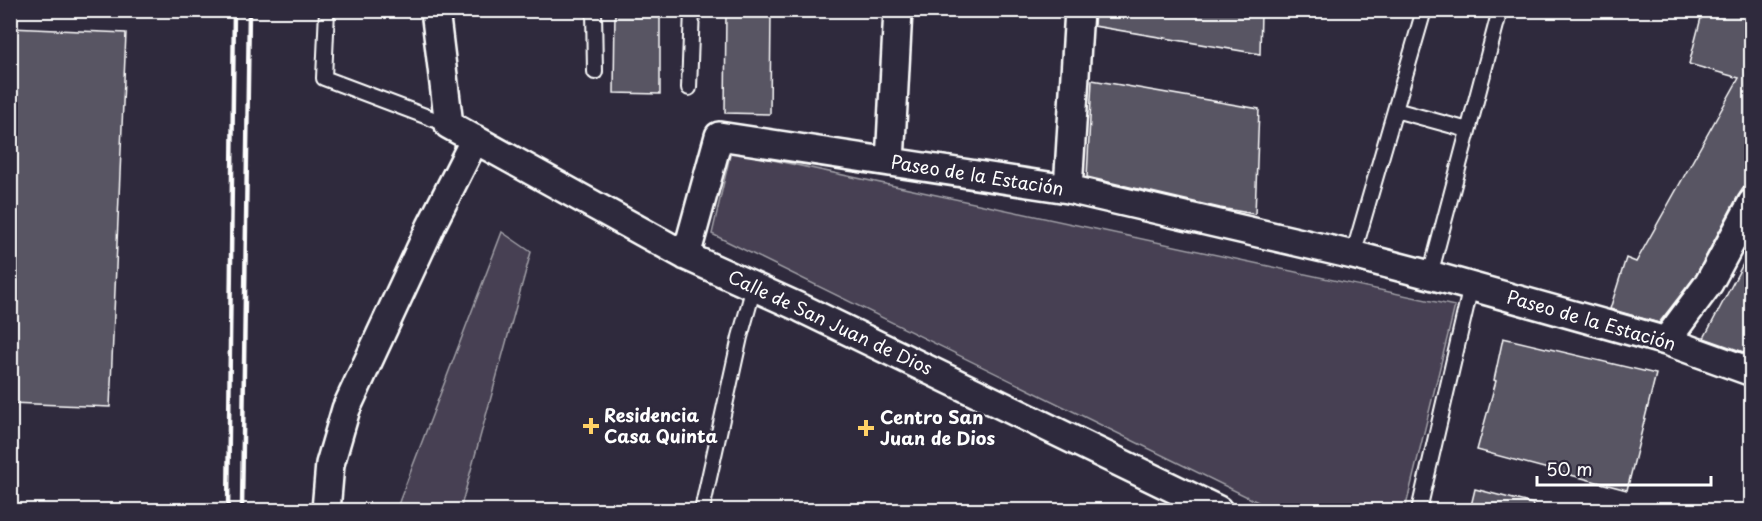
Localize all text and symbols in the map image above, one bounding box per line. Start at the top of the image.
street label: Paseo de la Estación [889,147,1066,202]
street label: Calle de San Juan de Dios [724,262,937,381]
street label: Paseo de la Estación [1504,282,1679,357]
place label: Residencia Casa Quinta [604,401,718,449]
place label: Centro San Juan de Dios [880,403,995,451]
marker: Residencia Casa Quinta [582,417,600,435]
marker: Centro San Juan de Dios [857,419,875,437]
scale bar [1537,449,1711,487]
text: 50 m [1546,455,1593,482]

